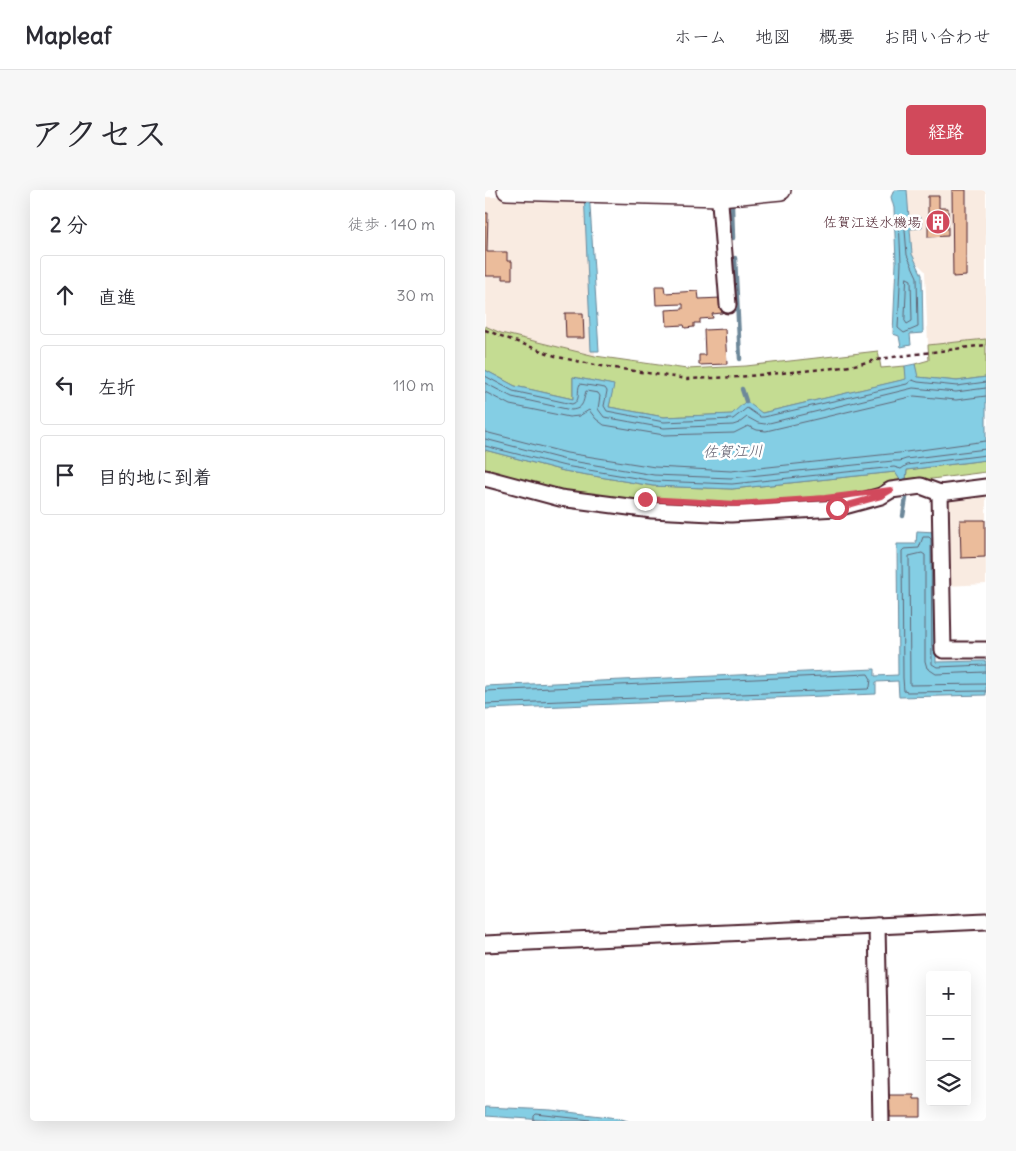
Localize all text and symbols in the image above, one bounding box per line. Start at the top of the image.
text: Mapleaf [25,20,112,50]
text: ホーム [674,25,727,48]
text: 地図 [755,25,791,48]
text: 概要 [819,25,855,48]
text: お問い合わせ [883,25,991,48]
button: 経路 [906,105,986,155]
text: アクセス [30,111,168,155]
building icon: 佐賀江送水機場 [925,209,951,235]
text: 2 分 [50,211,88,238]
place label: 佐賀江送水機場 [823,213,921,231]
text: 徒歩 · 140 m [348,214,435,234]
icon: ahead [51,281,79,309]
text: 直進 [98,285,136,309]
text: 30 m [397,285,434,305]
icon: left [51,371,79,399]
text: 左折 [98,375,136,399]
text: 110 m [393,375,434,395]
water label: 佐賀江川 [703,441,763,461]
icon: arrive [51,461,79,489]
text: 目的地に到着 [98,465,212,489]
route end [634,488,657,511]
route start [826,497,849,520]
map controls [926,971,971,1106]
button: + [926,971,971,1016]
button: − [926,1016,971,1061]
button: layers [926,1061,971,1106]

